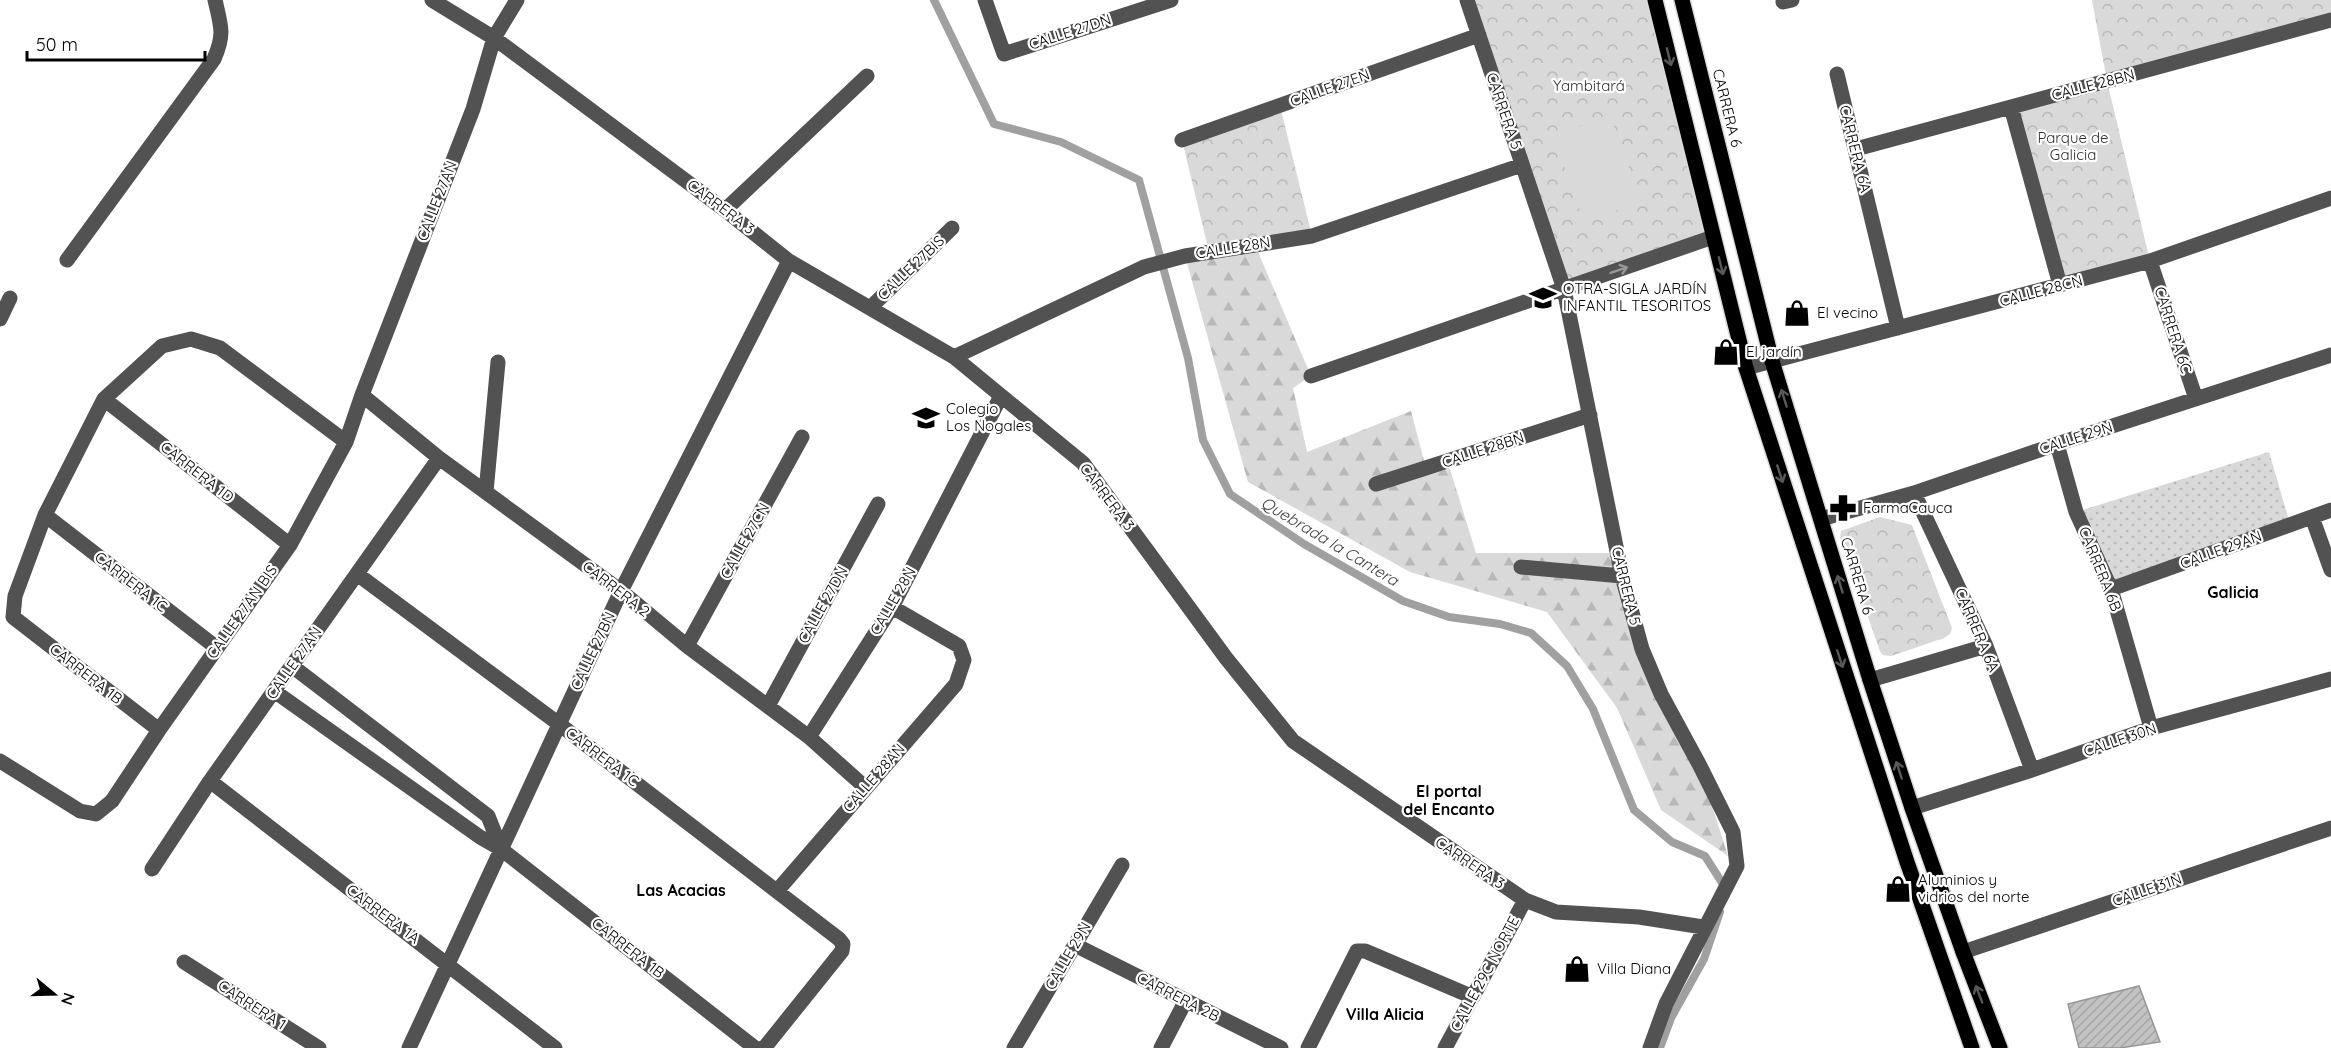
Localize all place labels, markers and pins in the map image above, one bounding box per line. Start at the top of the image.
place label: OTRA-SIGLA JARDÍN INFANTIL TESORITOS [1563,279,1711,315]
school or university icon: OTRA-SIGLA JARDÍN INFANTIL TESORITOS [1528,283,1558,313]
shop icon: El vecino [1782,298,1812,328]
place label: El vecino [1817,303,1878,322]
shop icon: El jardín [1711,337,1741,367]
place label: El jardín [1746,342,1802,361]
place label: Colegio Los Nogales [946,399,1031,435]
school or university icon: Colegio Los Nogales [911,403,941,433]
pharmacy icon: FarmaCauca [1828,493,1858,523]
place label: FarmaCauca [1863,498,1953,517]
place label: Aluminios y vidrios del norte [1918,870,2030,906]
shop icon: Aluminios y vidrios del norte [1883,874,1913,904]
shop icon: Villa Diana [1562,954,1592,984]
place label: Villa Diana [1597,959,1671,978]

